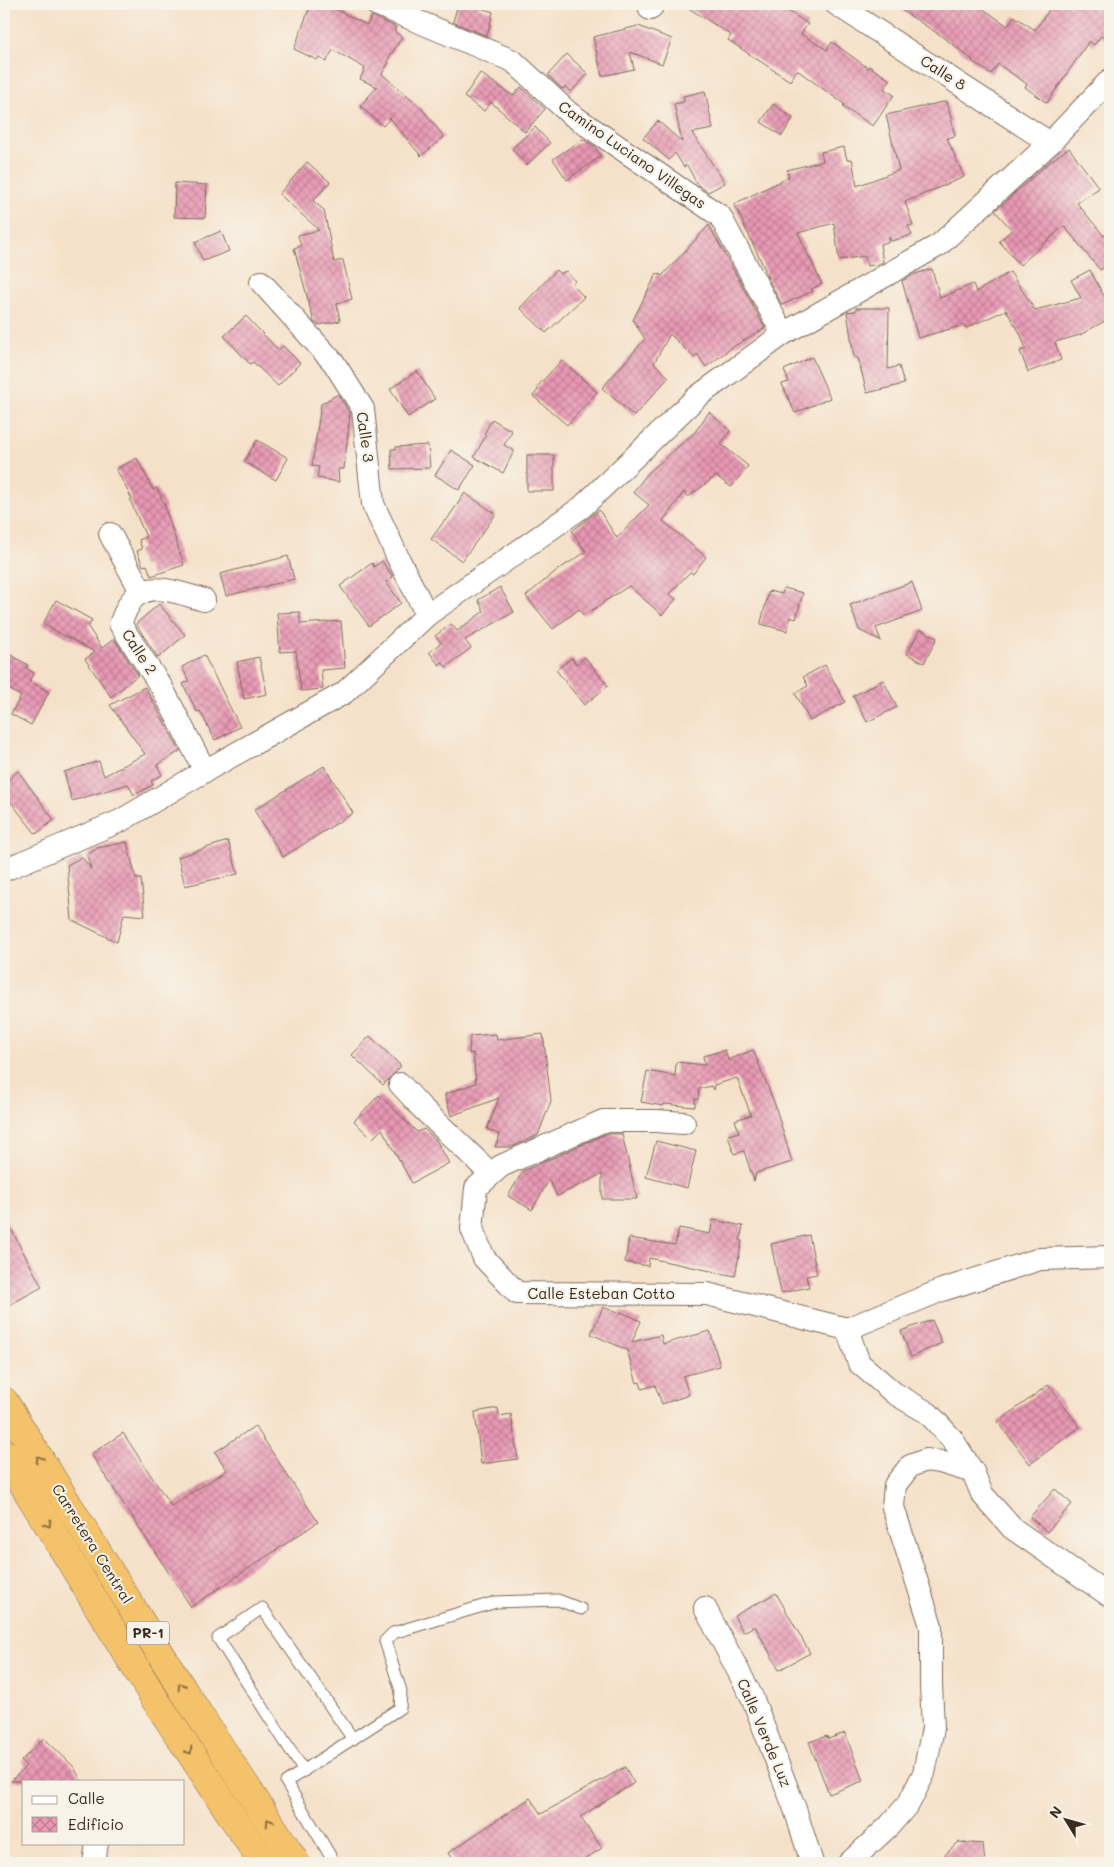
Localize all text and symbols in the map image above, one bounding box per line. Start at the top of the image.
street label: Calle 8 [917,50,970,94]
street label: Camino Luciano Villegas [555,96,710,213]
street label: Calle 3 [353,410,379,463]
street label: Calle 2 [118,625,162,678]
street label: Calle Esteban Cotto [527,1283,675,1303]
one-way arrow [36,1456,46,1465]
street label: Carretera Central [48,1480,138,1607]
one-way arrow [41,1519,51,1528]
road number: PR-1 [127,1622,169,1645]
street label: Calle Verde Luz [733,1675,797,1790]
one-way arrow [178,1682,187,1692]
one-way arrow [183,1746,193,1755]
legend [22,1780,185,1844]
text: Calle [68,1788,105,1808]
north arrow [1042,1794,1092,1844]
text: N [1044,1802,1066,1822]
text: Edificio [68,1814,124,1834]
one-way arrow [266,1819,276,1828]

